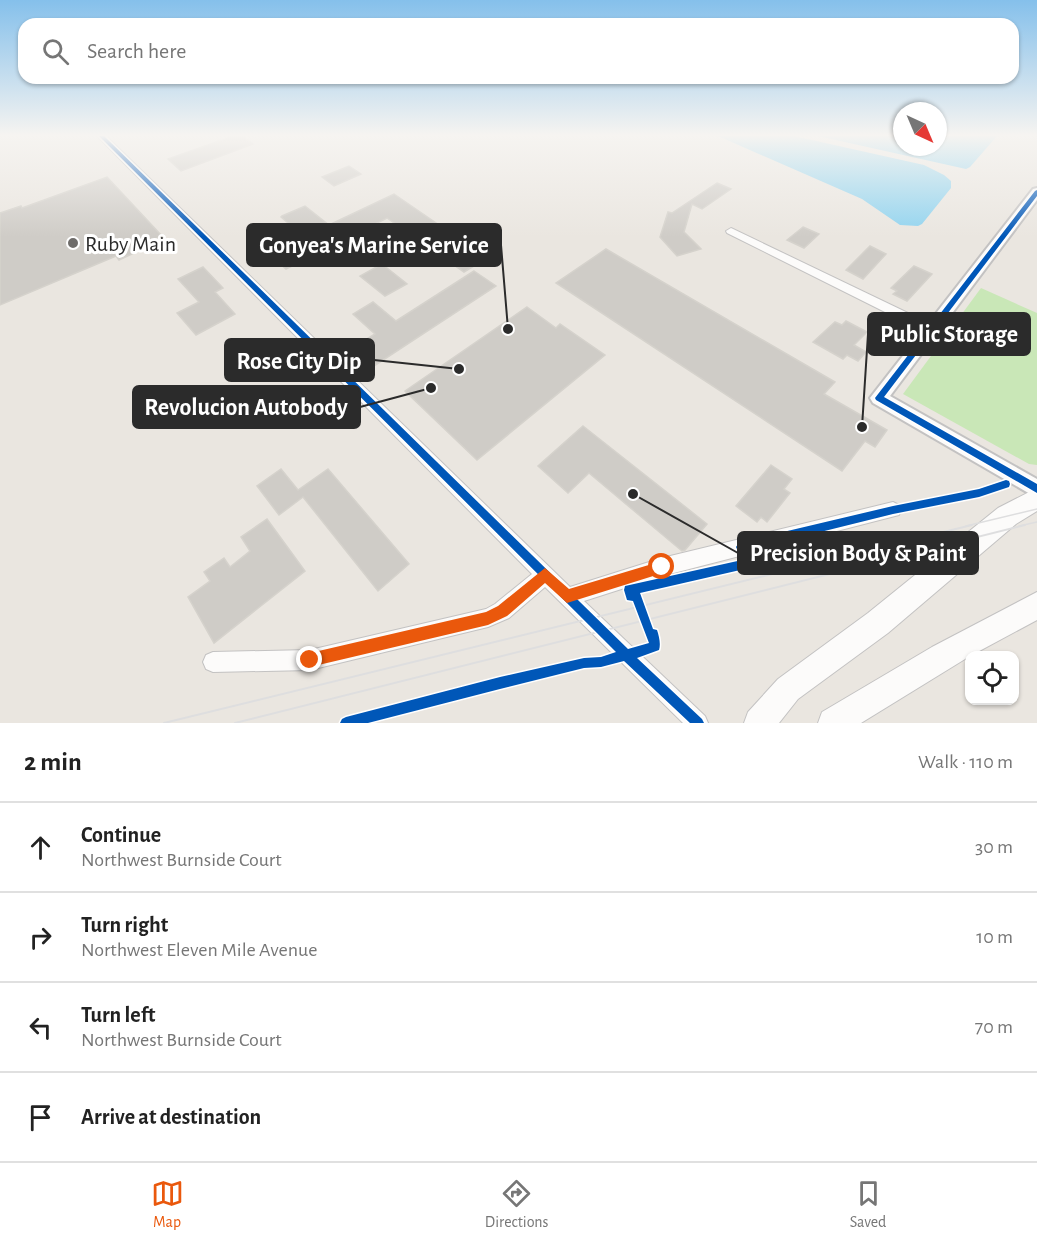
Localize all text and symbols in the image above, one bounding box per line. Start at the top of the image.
search box [18,18,1019,84]
icon: search [39,35,72,68]
text: Search here [87,40,186,62]
north arrow [893,102,947,156]
callout: Gonyea's Marine Service [247,224,501,266]
place label: Ruby Main [85,233,176,255]
text: Gonyea's Marine Service [259,234,489,258]
marker: Ruby Main [66,236,80,250]
callout: Public Storage [868,313,1030,355]
text: Public Storage [880,323,1018,347]
callout: Rose City Dip [225,339,374,381]
text: Rose City Dip [237,350,361,374]
callout: Revolucion Autobody [133,386,360,428]
text: Revolucion Autobody [144,396,348,420]
callout: Precision Body & Paint [738,532,978,574]
text: Precision Body & Paint [750,542,966,566]
route start [648,553,674,579]
route end [296,646,322,672]
map controls [965,651,1019,705]
button: locate [965,651,1019,705]
text: 2 min [24,749,82,775]
text: Walk · 110 m [918,752,1013,772]
text: Continue [81,824,161,846]
icon: ahead [24,831,57,864]
text: 30 m [975,837,1013,857]
text: Northwest Burnside Court [81,850,282,870]
text: Turn right [81,914,168,936]
icon: right [24,921,57,954]
text: 10 m [976,927,1013,947]
text: Northwest Eleven Mile Avenue [81,940,317,960]
text: Turn left [81,1004,155,1026]
icon: left [24,1011,57,1044]
text: 70 m [975,1017,1013,1037]
text: Northwest Burnside Court [81,1030,282,1050]
icon: arrive [24,1101,57,1134]
text: Arrive at destination [81,1106,261,1128]
tab: Map [151,1177,184,1232]
tab: Directions [485,1177,549,1232]
tab: Saved [850,1177,886,1232]

